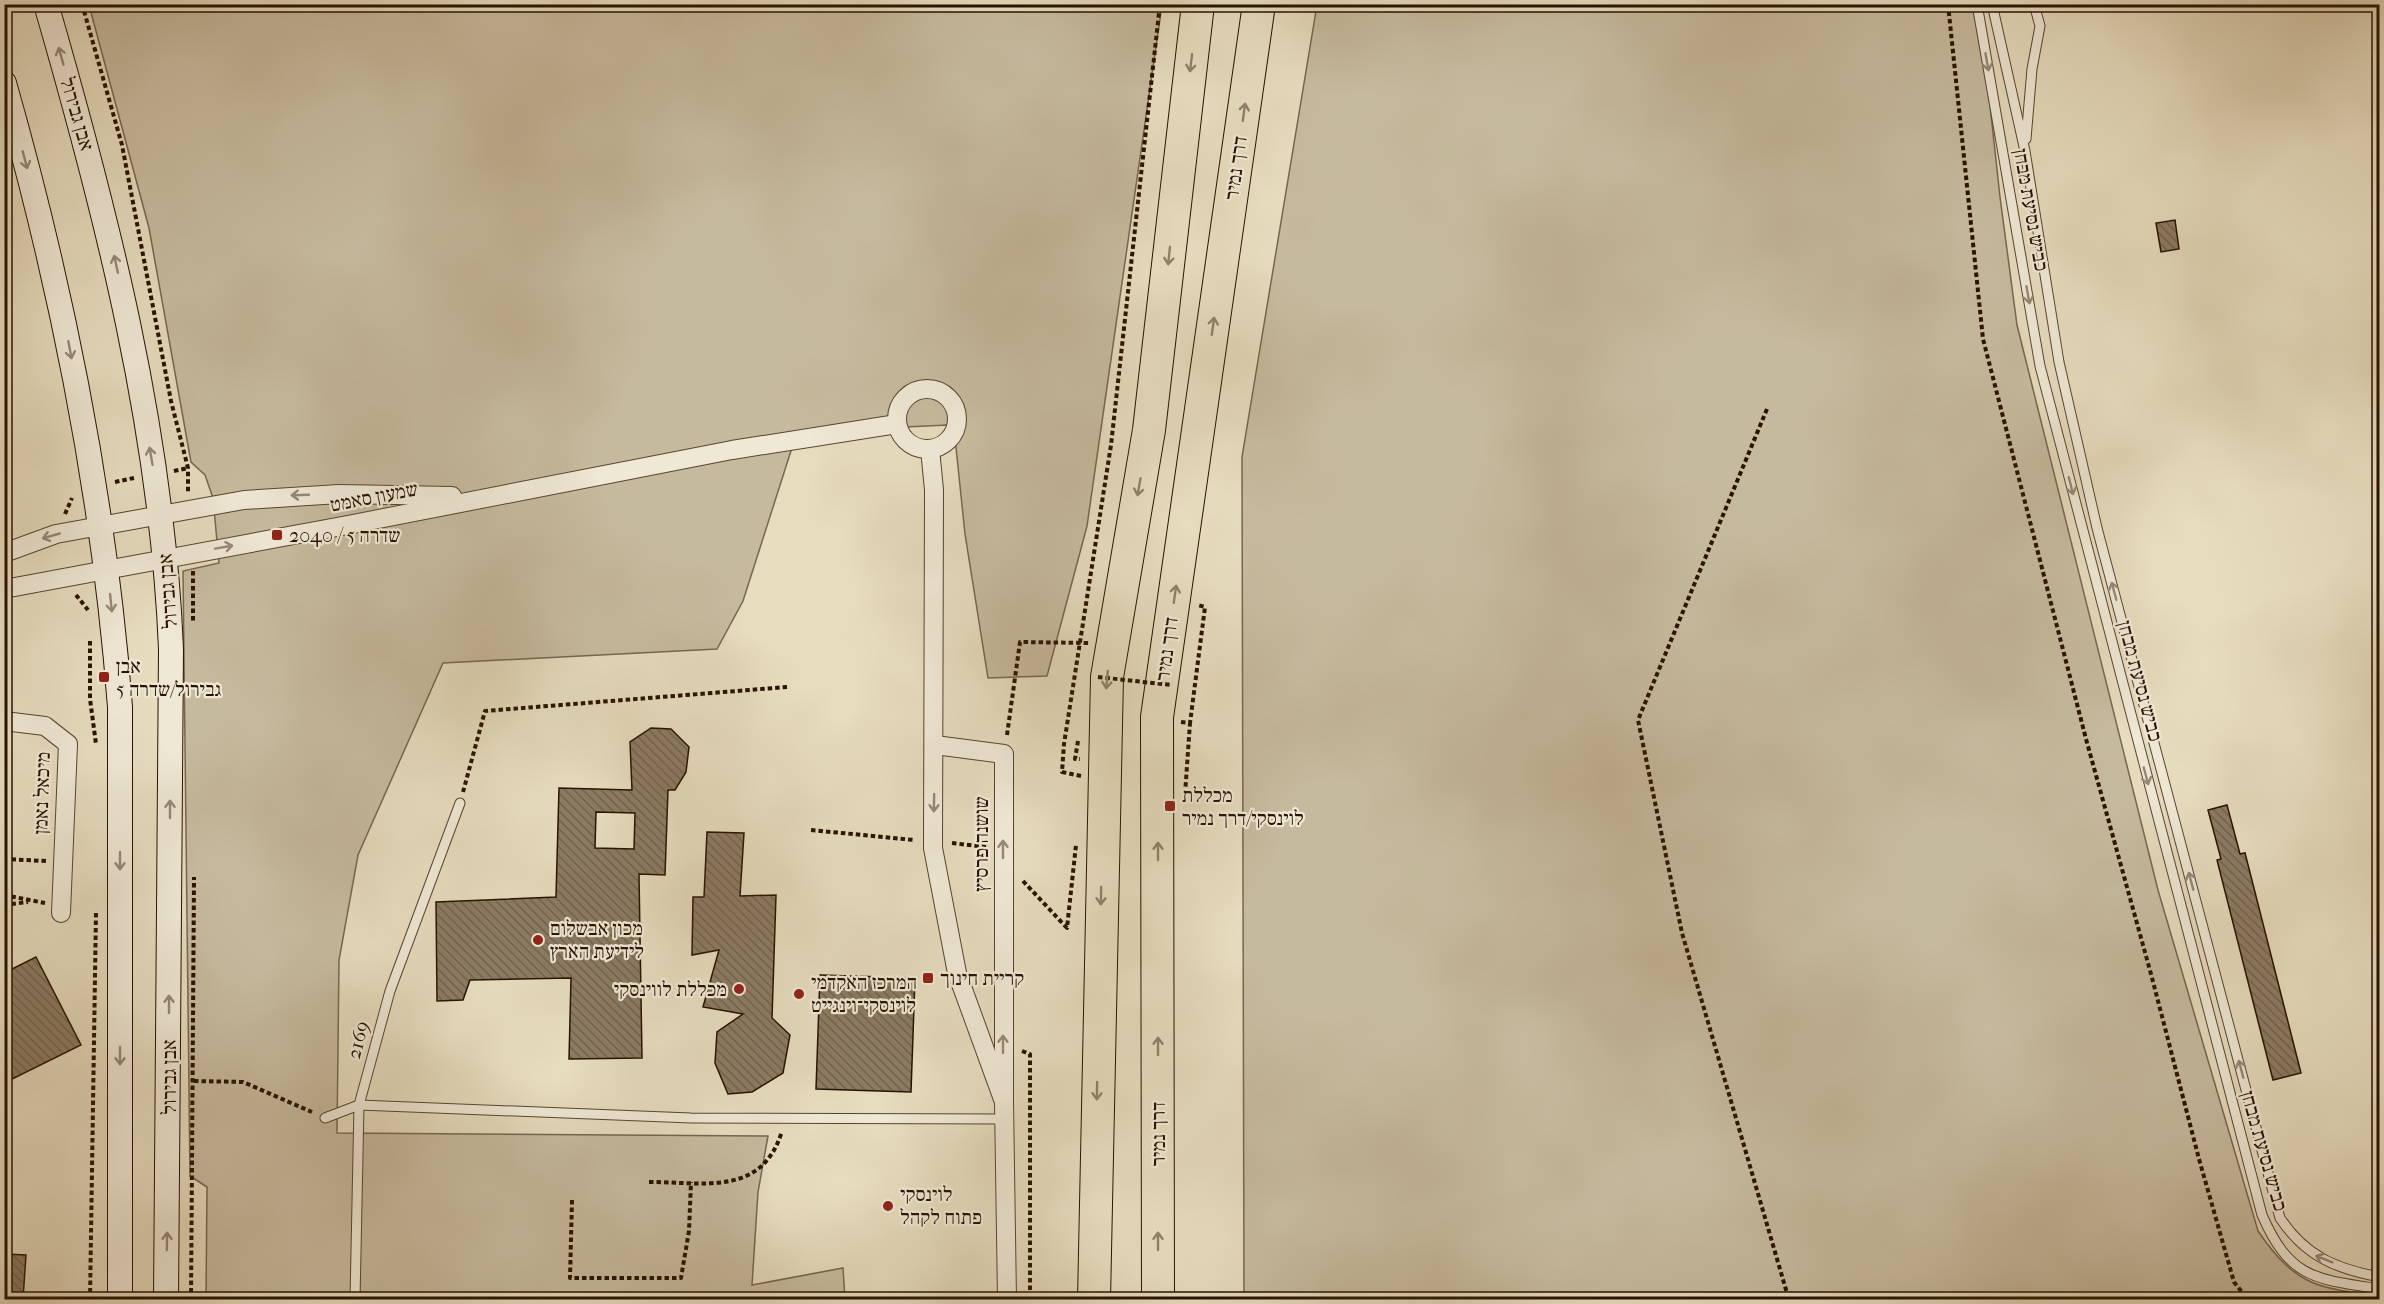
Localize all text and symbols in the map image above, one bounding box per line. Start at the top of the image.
one-way arrow [54,47,66,66]
one-way arrow [1185,52,1196,72]
one-way arrow [1982,52,1993,71]
street label: אבן גבירול [56,75,98,153]
one-way arrow [1238,103,1249,123]
street label: דרך נמיר [1220,135,1252,201]
street label: כביש נסיעת מבחן [2009,147,2053,273]
one-way arrow [20,150,32,169]
one-way arrow [1163,246,1174,266]
one-way arrow [110,255,121,275]
one-way arrow [2023,285,2034,305]
one-way arrow [1208,317,1219,336]
one-way arrow [65,339,76,359]
one-way arrow [145,447,156,467]
one-way arrow [2065,476,2077,495]
street label: שמעון סאמט [328,477,420,517]
one-way arrow [1133,477,1144,497]
one-way arrow [290,490,310,501]
place label: שדרה 5 / 2040 [289,524,401,547]
marker: שדרה 5 / 2040 [270,528,284,542]
one-way arrow [42,531,61,542]
one-way arrow [214,542,234,553]
street label: אבן גבירול [154,553,182,629]
one-way arrow [2107,582,2119,601]
one-way arrow [1169,585,1180,605]
one-way arrow [106,593,117,613]
street label: דרך נמיר [1151,616,1183,682]
street label: כביש נסיעת מבחן [2113,618,2167,744]
place label: אבן גבירול/שדרה 5 [116,655,222,701]
one-way arrow [1101,669,1112,689]
marker: אבן גבירול/שדרה 5 [97,670,111,684]
street label: מיכאל נאמן [29,751,55,835]
one-way arrow [2141,766,2152,785]
place label: מכללת לוינסקי/דרך נמיר [1182,784,1304,830]
one-way arrow [928,793,939,813]
street label: שושנה פרסיץ [970,796,993,892]
marker: מכללת לוינסקי/דרך נמיר [1163,799,1177,813]
one-way arrow [164,800,176,820]
one-way arrow [997,839,1009,859]
one-way arrow [1152,842,1163,862]
one-way arrow [114,851,126,871]
one-way arrow [2184,871,2196,890]
one-way arrow [1095,885,1107,905]
place label: מכון אבשלום לידיעת הארץ [550,917,644,963]
marker: מכון אבשלום לידיעת הארץ [531,933,545,947]
place label: קריית חינוך [940,967,1024,990]
place label: המרכז האקדמי לוינסקי־וינגייט [811,971,917,1017]
marker: קריית חינוך [921,971,935,985]
place label: מכללת לווינסקי [614,978,727,1001]
marker: מכללת לווינסקי [732,982,746,996]
marker: המרכז האקדמי לוינסקי־וינגייט [792,987,806,1001]
one-way arrow [163,995,175,1015]
street label: 2169 [342,1018,374,1062]
one-way arrow [997,1034,1009,1054]
one-way arrow [1152,1037,1164,1057]
street label: אבן גבירול [158,1039,181,1115]
one-way arrow [114,1046,126,1066]
one-way arrow [2234,1060,2246,1079]
one-way arrow [1092,1080,1103,1100]
street label: כביש נסיעת מבחן [2236,1088,2292,1214]
street label: דרך נמיר [1147,1102,1170,1166]
place label: לוינסקי פתוח לקהל [900,1183,982,1229]
marker: לוינסקי פתוח לקהל [881,1199,895,1213]
one-way arrow [161,1232,173,1252]
one-way arrow [1152,1232,1164,1252]
one-way arrow [2315,1253,2334,1264]

